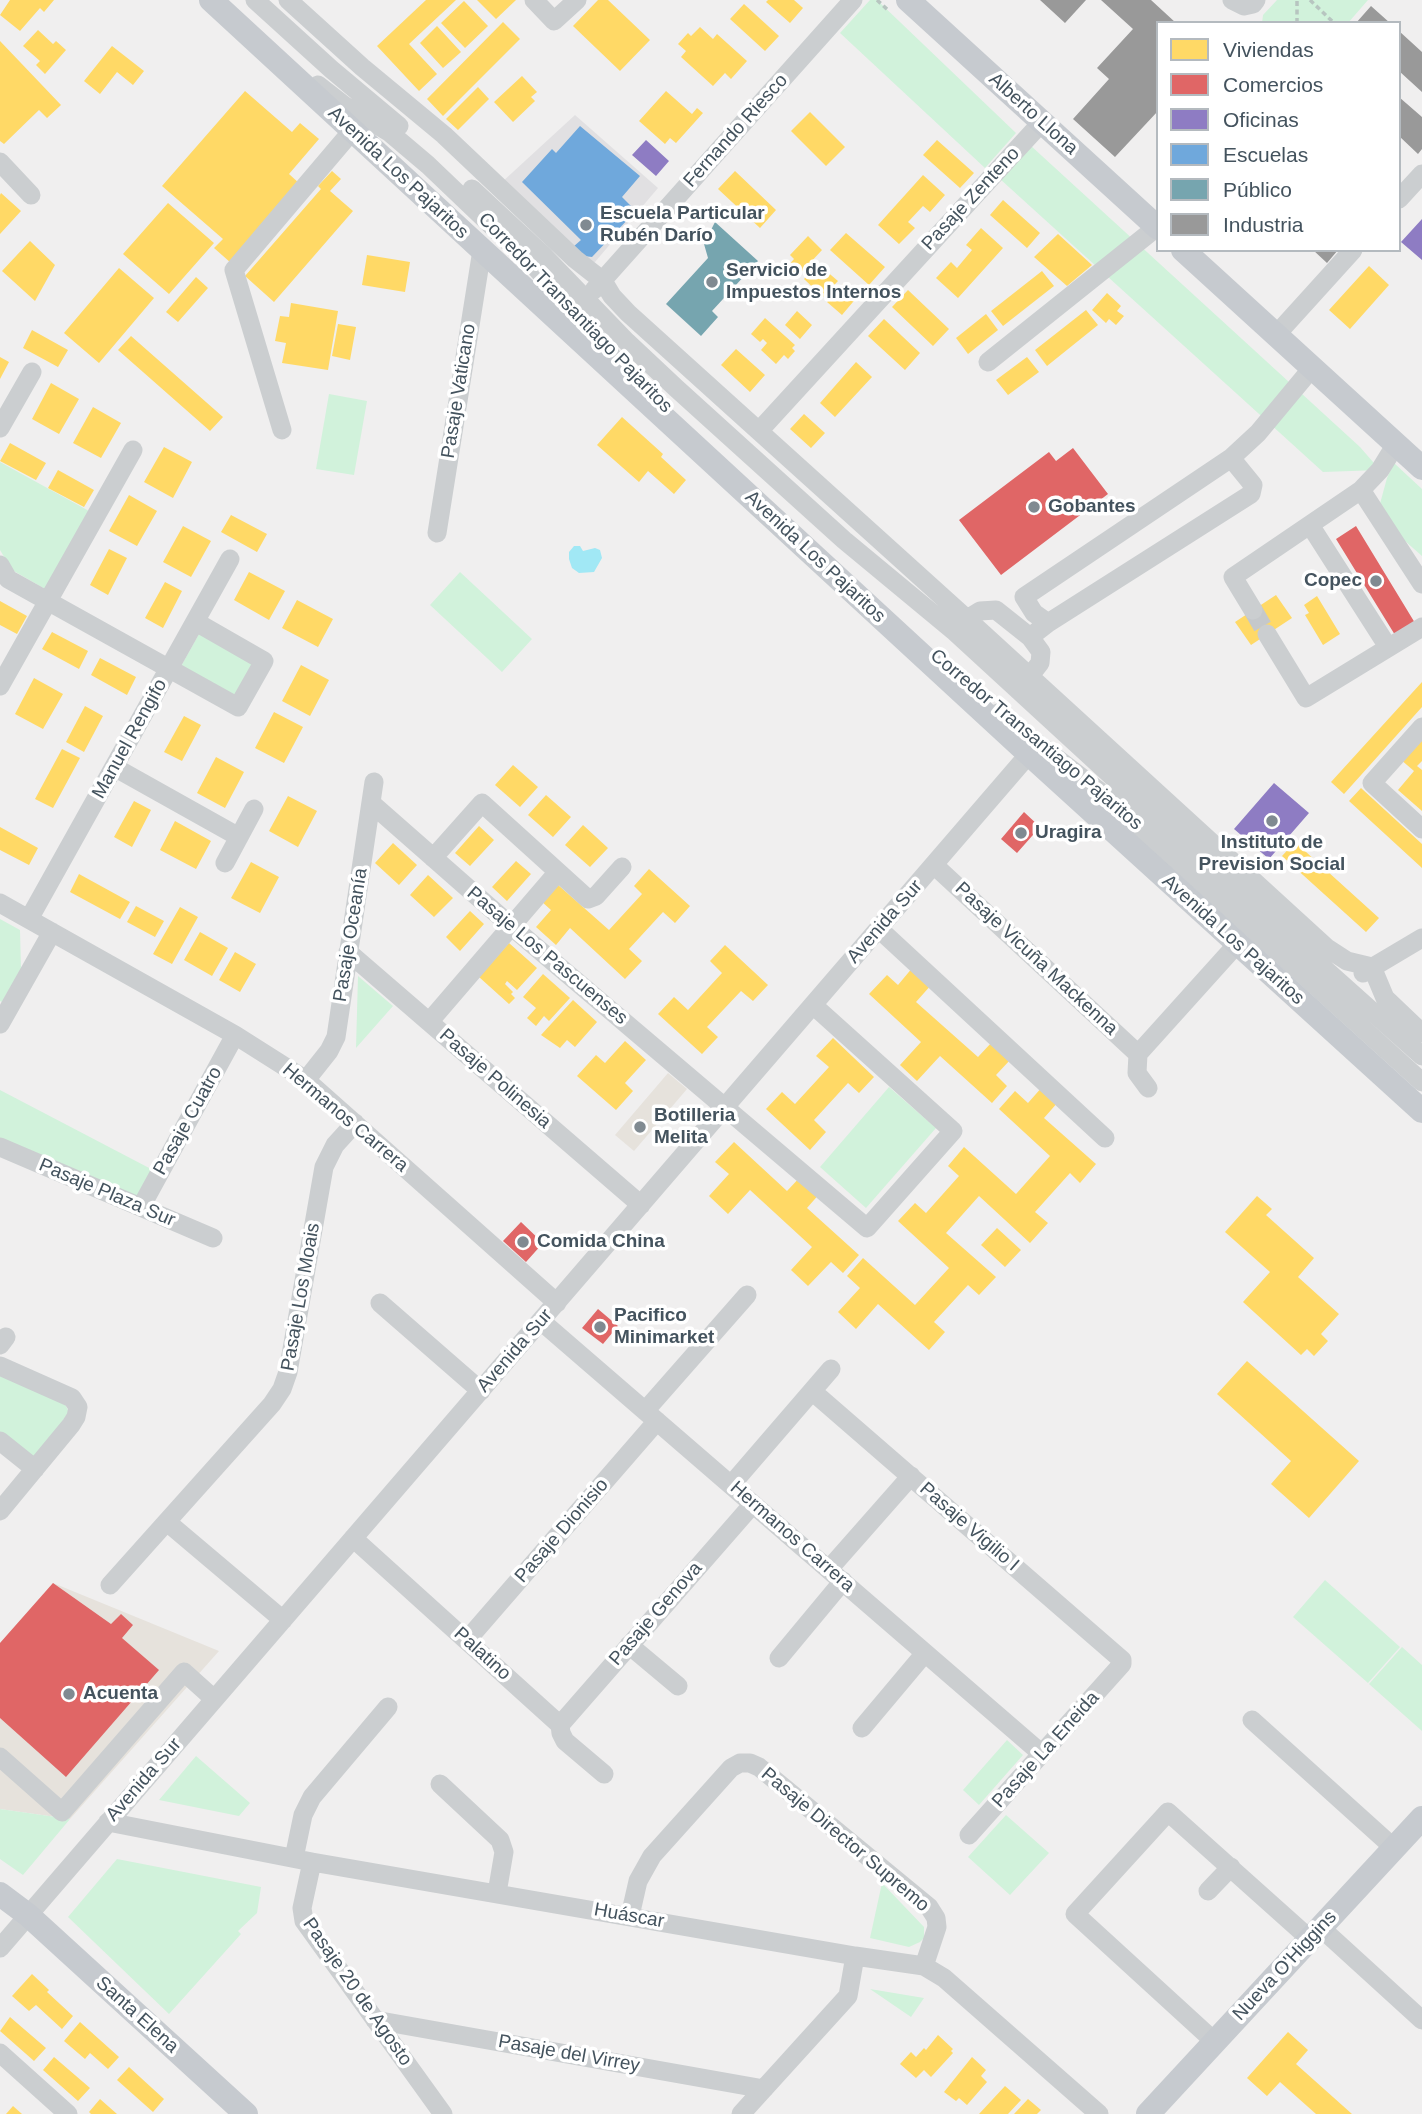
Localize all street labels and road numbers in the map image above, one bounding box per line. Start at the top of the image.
street label: Alberto Llona [984,68,1082,160]
street label: Fernando Riesco [679,70,793,192]
street label: Avenida Los Pajaritos [323,102,473,244]
street label: Pasaje Zenteno [917,143,1025,255]
street label: Corredor Transantiago Pajaritos [473,208,677,418]
street label: Pasaje Vaticano [437,322,481,460]
street label: Avenida Los Pajaritos [740,486,890,628]
street label: Corredor Transantiago Pajaritos [925,645,1147,835]
street label: Manuel Rengifo [88,675,172,803]
street label: Pasaje Oceanía [329,866,373,1004]
street label: Avenida Los Pajaritos [1157,870,1309,1010]
street label: Avenida Sur [843,876,927,968]
street label: Pasaje Vicuña Mackenna [950,878,1122,1040]
street label: Pasaje Los Pascuenses [462,882,632,1030]
street label: Pasaje Polinesia [435,1024,555,1134]
street label: Hermanos Carrera [277,1059,413,1177]
street label: Pasaje Cuatro [149,1063,227,1179]
street label: Pasaje Plaza Sur [35,1154,179,1232]
street label: Pasaje Los Moais [277,1221,325,1373]
street label: Avenida Sur [473,1305,557,1397]
street label: Pasaje Dionisio [510,1474,614,1588]
street label: Hermanos Carrera [725,1477,859,1597]
street label: Pasaje Vigilio I [915,1478,1023,1576]
street label: Pasaje Genova [605,1557,707,1671]
street label: Palatino [449,1623,515,1685]
street label: Pasaje La Eneida [988,1687,1104,1813]
street label: Avenida Sur [102,1734,186,1826]
street label: Pasaje Director Supremo [756,1763,934,1917]
street label: Huáscar [592,1899,666,1933]
street label: Nueva O'Higgins [1228,1906,1342,2026]
street label: Pasaje 20 de Agosto [297,1914,417,2070]
street label: Santa Elena [91,1972,183,2058]
street label: Pasaje del Virrey [496,2030,642,2078]

